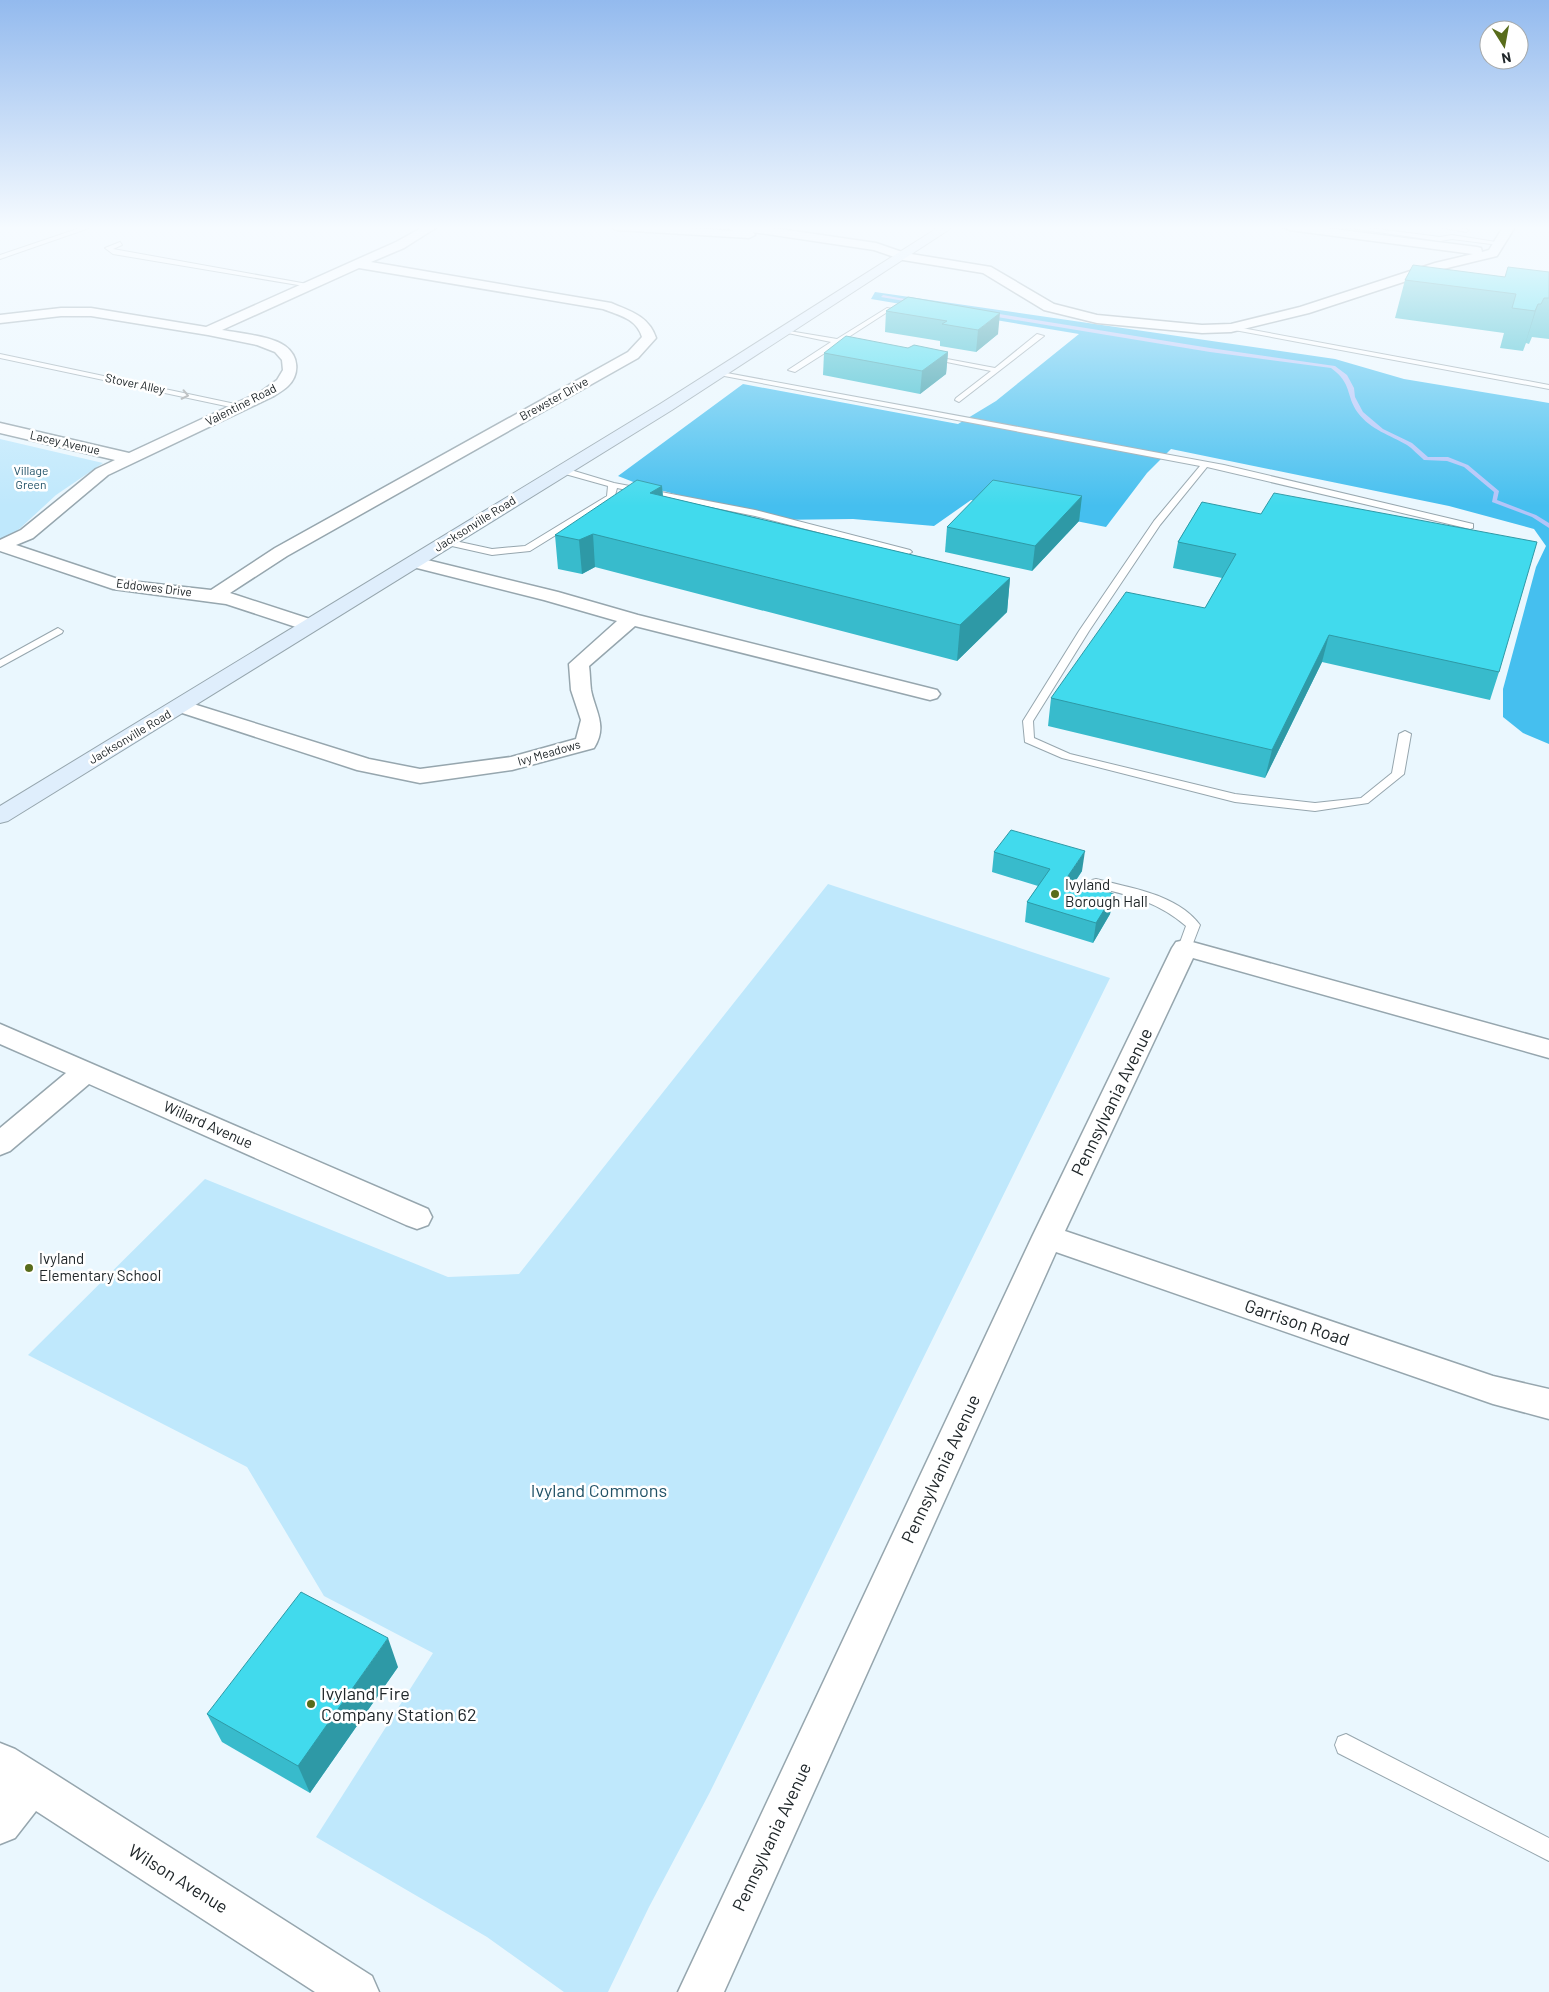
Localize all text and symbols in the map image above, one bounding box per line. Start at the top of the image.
north arrow [1479,20,1529,70]
text: N [1500,49,1513,67]
street label: Stover Alley [104,370,167,396]
street label: Brewster Drive [517,374,590,423]
street label: Valentine Road [203,380,278,428]
one-way arrow [180,389,189,400]
street label: Lacey Avenue [29,427,102,457]
park label: Village Green [14,463,48,491]
street label: Jacksonville Road [431,492,518,554]
street label: Eddowes Drive [115,575,193,599]
street label: Jacksonville Road [86,706,173,766]
street label: Ivy Meadows [516,736,582,768]
place label: Ivyland Borough Hall [1065,875,1148,910]
marker: Ivyland Borough Hall [1049,888,1061,900]
street label: Pennsylvania Avenue [1066,1024,1156,1179]
street label: Willard Avenue [161,1096,256,1152]
place label: Ivyland Elementary School [39,1249,161,1284]
marker: Ivyland Elementary School [23,1262,35,1274]
street label: Garrison Road [1242,1294,1353,1350]
street label: Pennsylvania Avenue [896,1391,984,1547]
park label: Ivyland Commons [531,1479,667,1501]
place label: Ivyland Fire Company Station 62 [321,1682,477,1725]
marker: Ivyland Fire Company Station 62 [305,1698,317,1710]
street label: Pennsylvania Avenue [727,1759,815,1915]
street label: Wilson Avenue [125,1839,232,1918]

